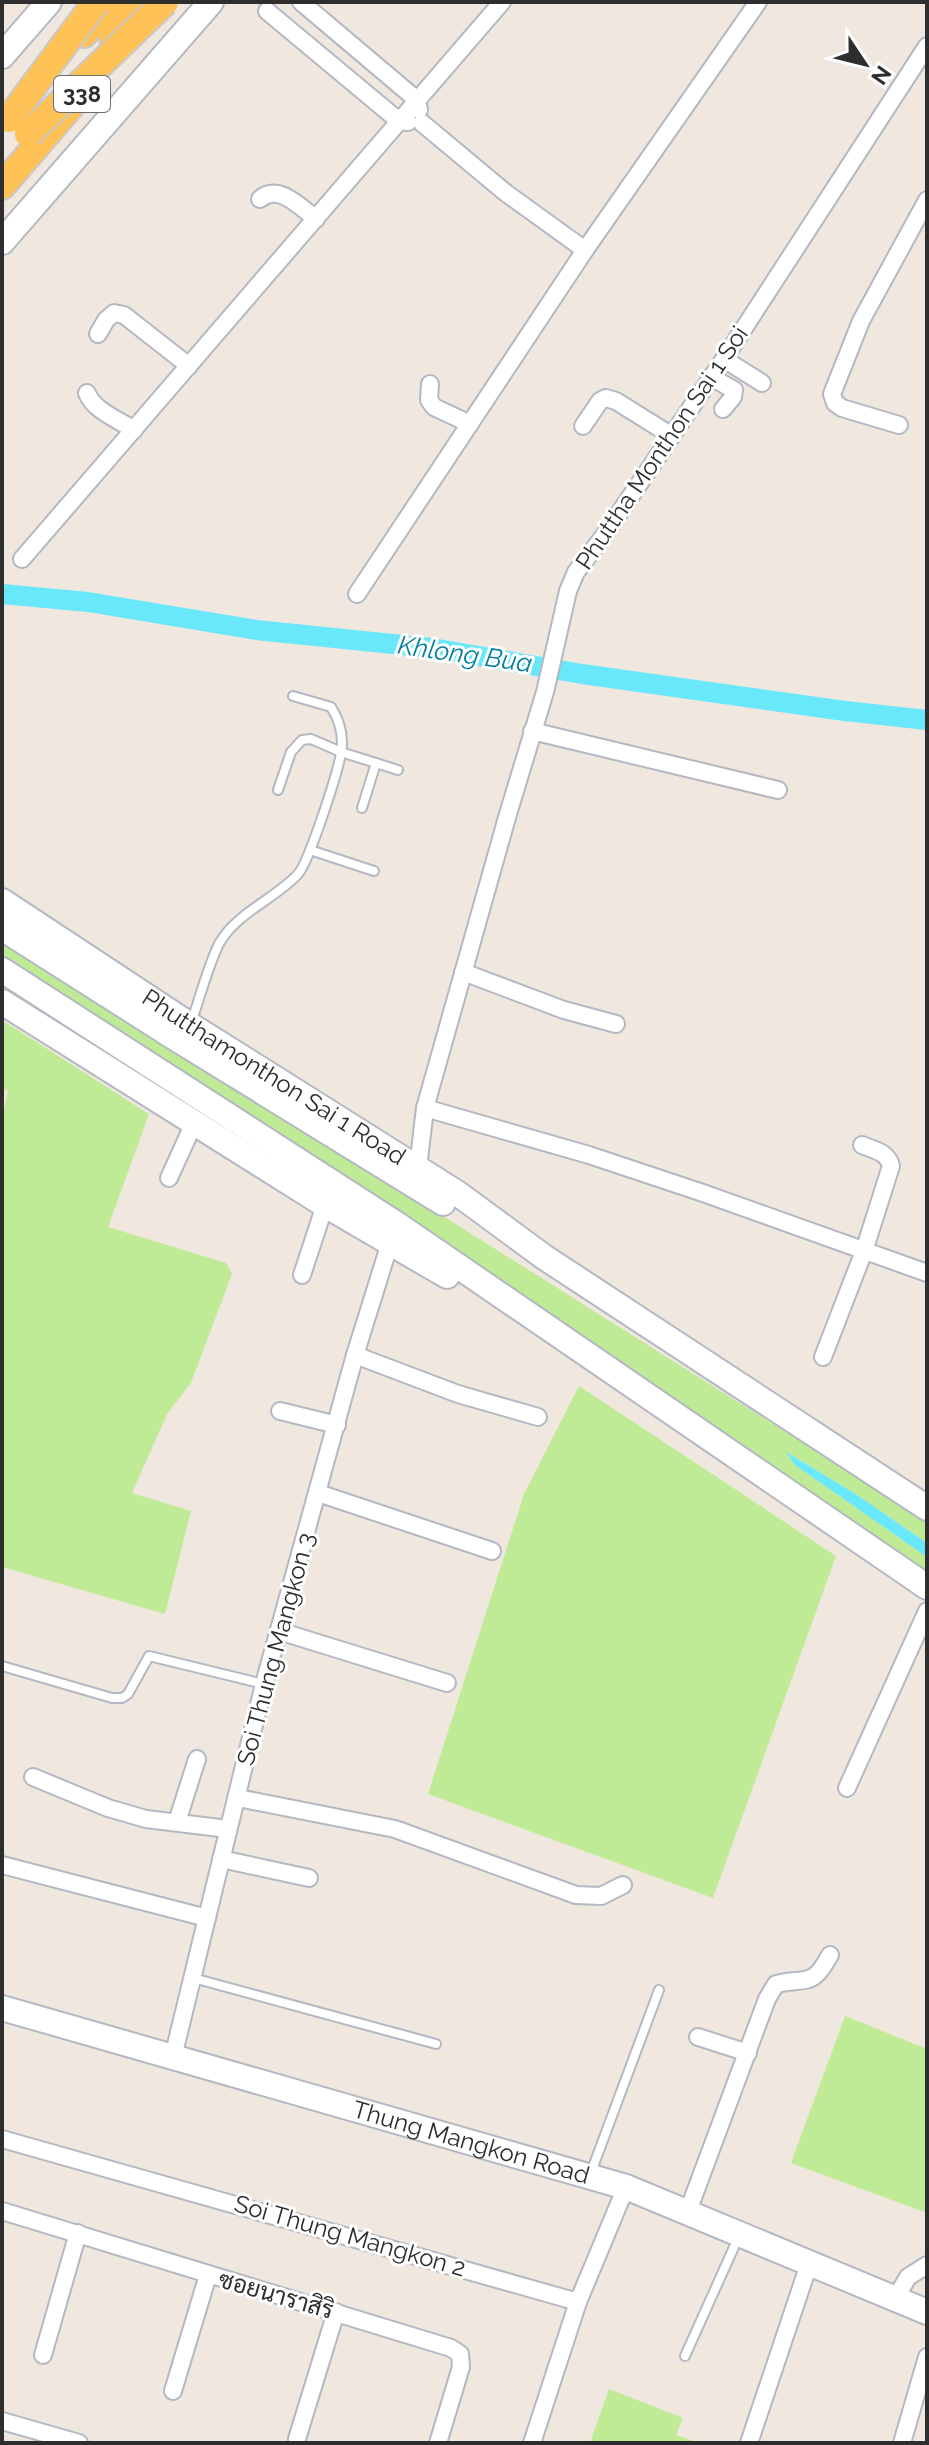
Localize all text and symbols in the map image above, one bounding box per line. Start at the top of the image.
north arrow [825,24,905,104]
text: N [866,61,897,90]
road number: 338 [54,76,110,112]
street label: Phuttha Monthon Sai 1 Soi [569,321,754,575]
water label: Khlong Bua [396,630,534,678]
street label: Phutthamonthon Sai 1 Road [137,983,411,1171]
street label: Soi Thung Mangkon 3 [231,1529,321,1768]
street label: Thung Mangkon Road [350,2094,593,2190]
street label: Soi Thung Mangkon 2 [231,2189,469,2282]
street label: ซอยนาราสิริ [215,2264,337,2325]

